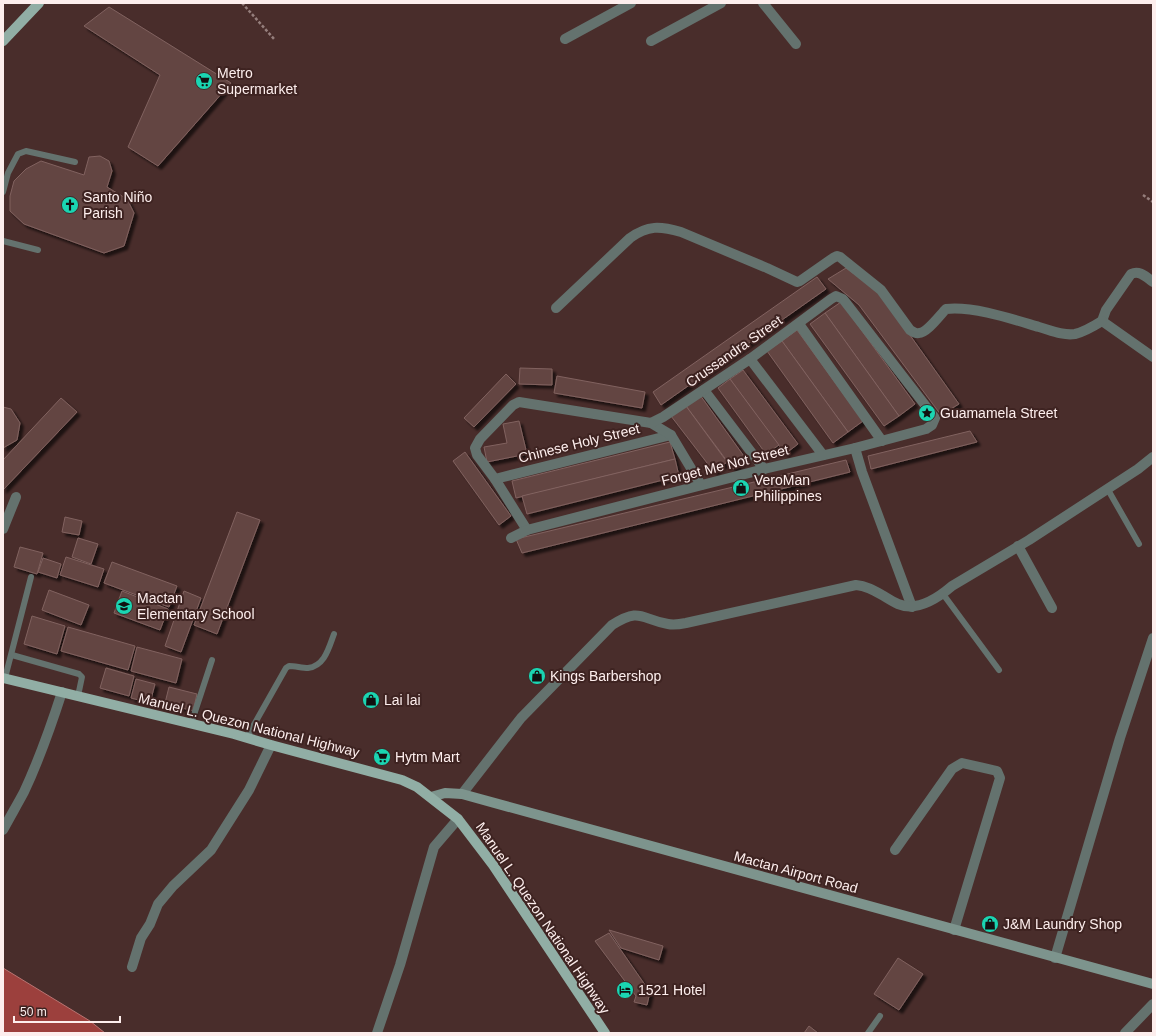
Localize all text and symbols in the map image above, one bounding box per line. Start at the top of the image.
place label: Metro Supermarket [217,65,297,97]
supermarket icon: Metro Supermarket [194,71,214,91]
place label: Santo Niño Parish [83,189,152,221]
church icon: Santo Niño Parish [60,195,80,215]
street label: Crussandra Street [683,312,785,390]
place icon: Guamamela Street [917,403,937,423]
place label: Guamamela Street [940,405,1058,421]
street label: Chinese Holy Street [517,420,641,466]
street label: Forget Me Not Street [660,441,790,489]
place label: VeroMan Philippines [754,472,822,504]
shop icon: VeroMan Philippines [731,478,751,498]
place label: Mactan Elementary School [137,590,255,622]
school or university icon: Mactan Elementary School [114,596,134,616]
shop icon: Kings Barbershop [527,666,547,686]
place label: Kings Barbershop [550,668,662,684]
street label: Manuel L. Quezon National Highway [137,690,361,760]
shop icon: Lai lai [361,690,381,710]
place label: Lai lai [384,692,421,708]
supermarket icon: Hytm Mart [372,747,392,767]
place label: Hytm Mart [395,749,460,765]
street label: Manuel L. Quezon National Highway [473,819,613,1017]
street label: Mactan Airport Road [732,848,860,896]
shop icon: J&M Laundry Shop [980,914,1000,934]
place label: J&M Laundry Shop [1003,916,1122,932]
hotel icon: 1521 Hotel [615,980,635,1000]
place label: 1521 Hotel [638,982,706,998]
scale bar [14,998,120,1024]
text: 50 m [20,1005,47,1019]

